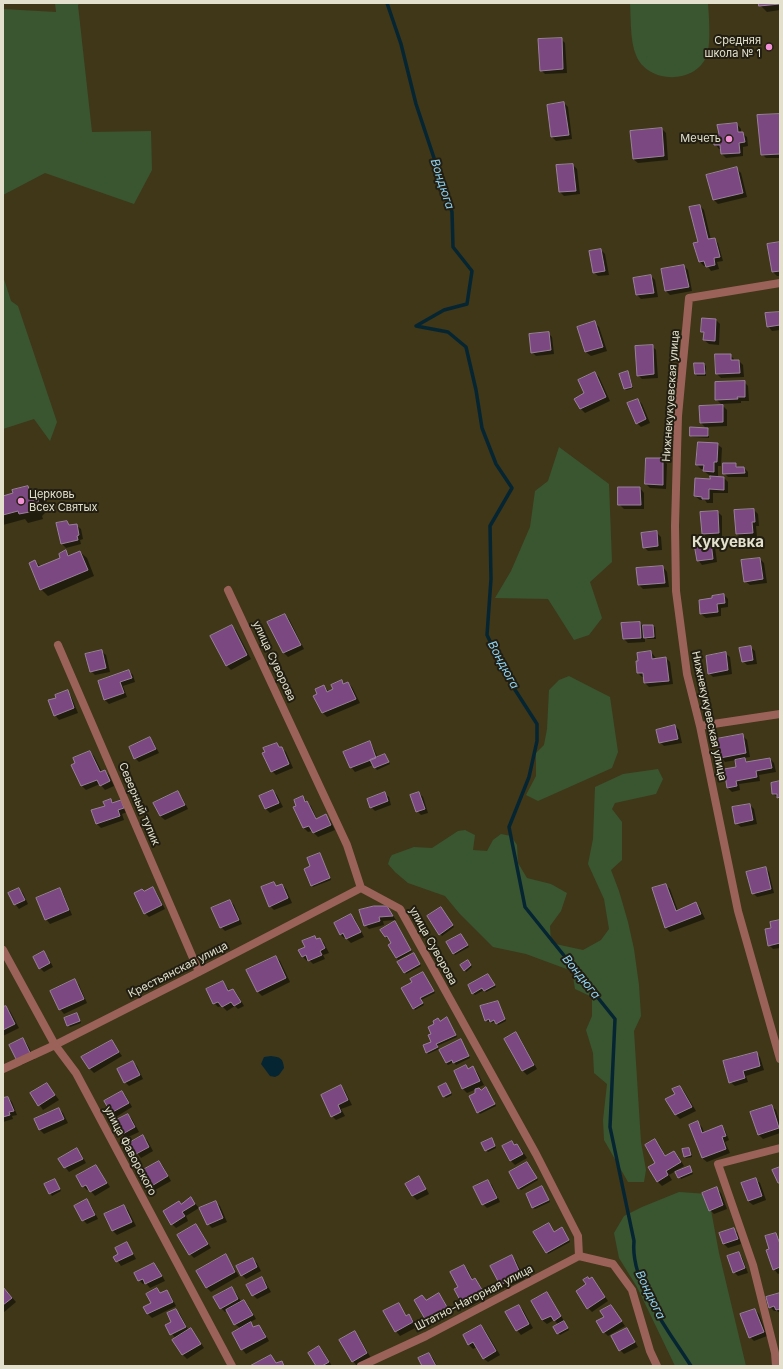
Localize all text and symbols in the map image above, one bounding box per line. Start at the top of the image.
place label: Средняя школа № 1 [704,34,761,60]
marker: Средняя школа № 1 [764,42,774,52]
place label: Мечеть [680,132,721,146]
marker: Мечеть [724,134,734,144]
water label: Вондюга [427,157,457,211]
street label: Нижнекукуевская улица [660,330,682,462]
place label: Церковь Всех Святых [29,488,97,514]
marker: Церковь Всех Святых [16,496,26,506]
district label: Кукуевка [692,533,764,551]
street label: улица Суворова [250,619,298,703]
water label: Вондюга [484,638,522,692]
street label: Нижнекукуевская улица [689,650,729,782]
street label: Северный тупик [116,761,162,847]
street label: улица Суворова [406,905,460,987]
street label: Крестьянская улица [126,939,230,1001]
water label: Вондюга [559,952,603,1002]
street label: улица Фаворского [101,1104,159,1198]
street label: Штатно-Нагорная улица [413,1262,535,1334]
water label: Вондюга [632,1268,668,1322]

